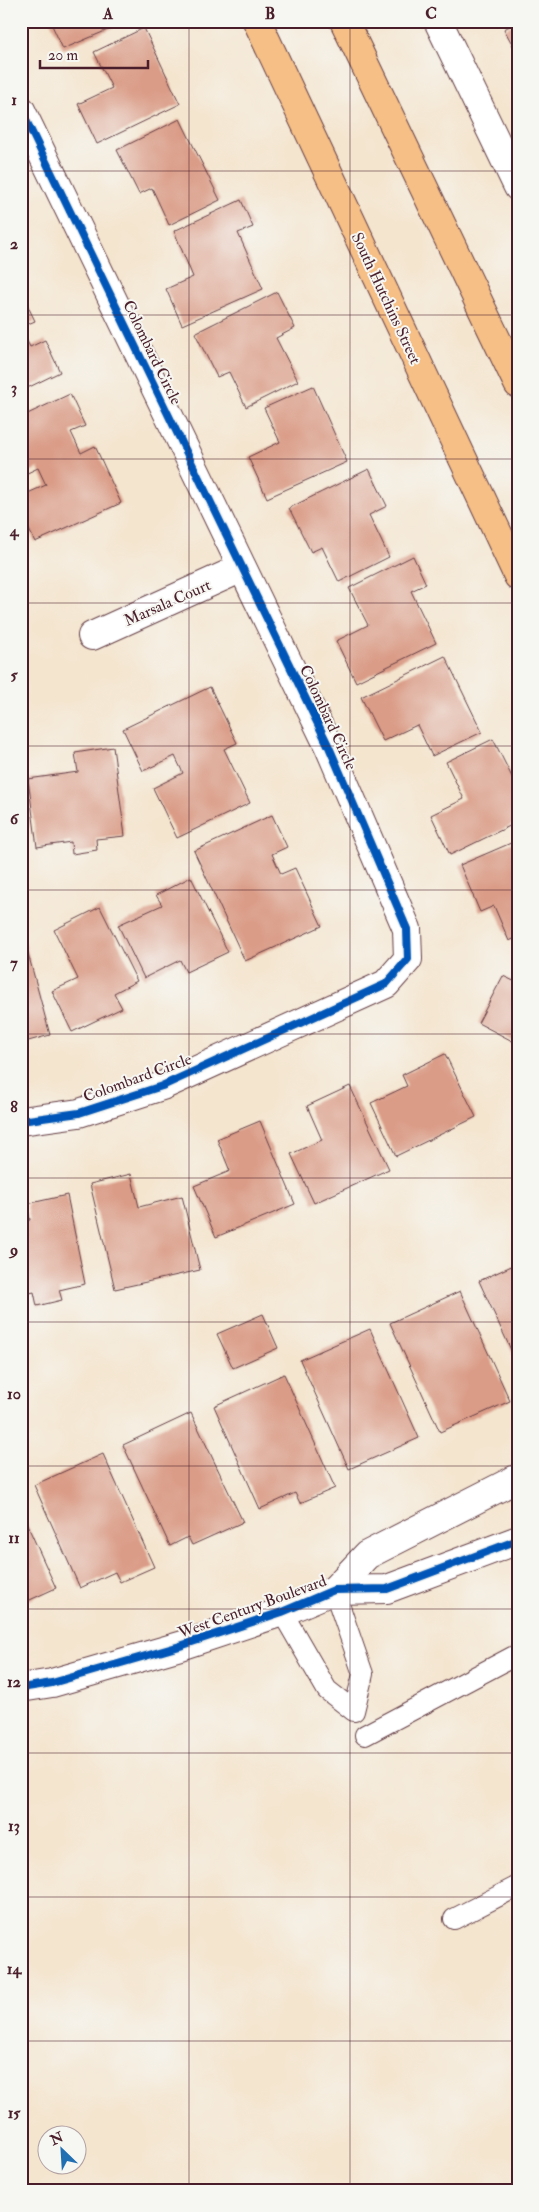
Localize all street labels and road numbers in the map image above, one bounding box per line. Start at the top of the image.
street label: South Hutchins Street [347,229,425,367]
street label: Colombard Circle [118,297,186,408]
street label: Marsala Court [121,575,214,631]
street label: Colombard Circle [295,662,361,774]
street label: Colombard Circle [80,1049,195,1107]
street label: West Century Boulevard [175,1571,329,1643]

